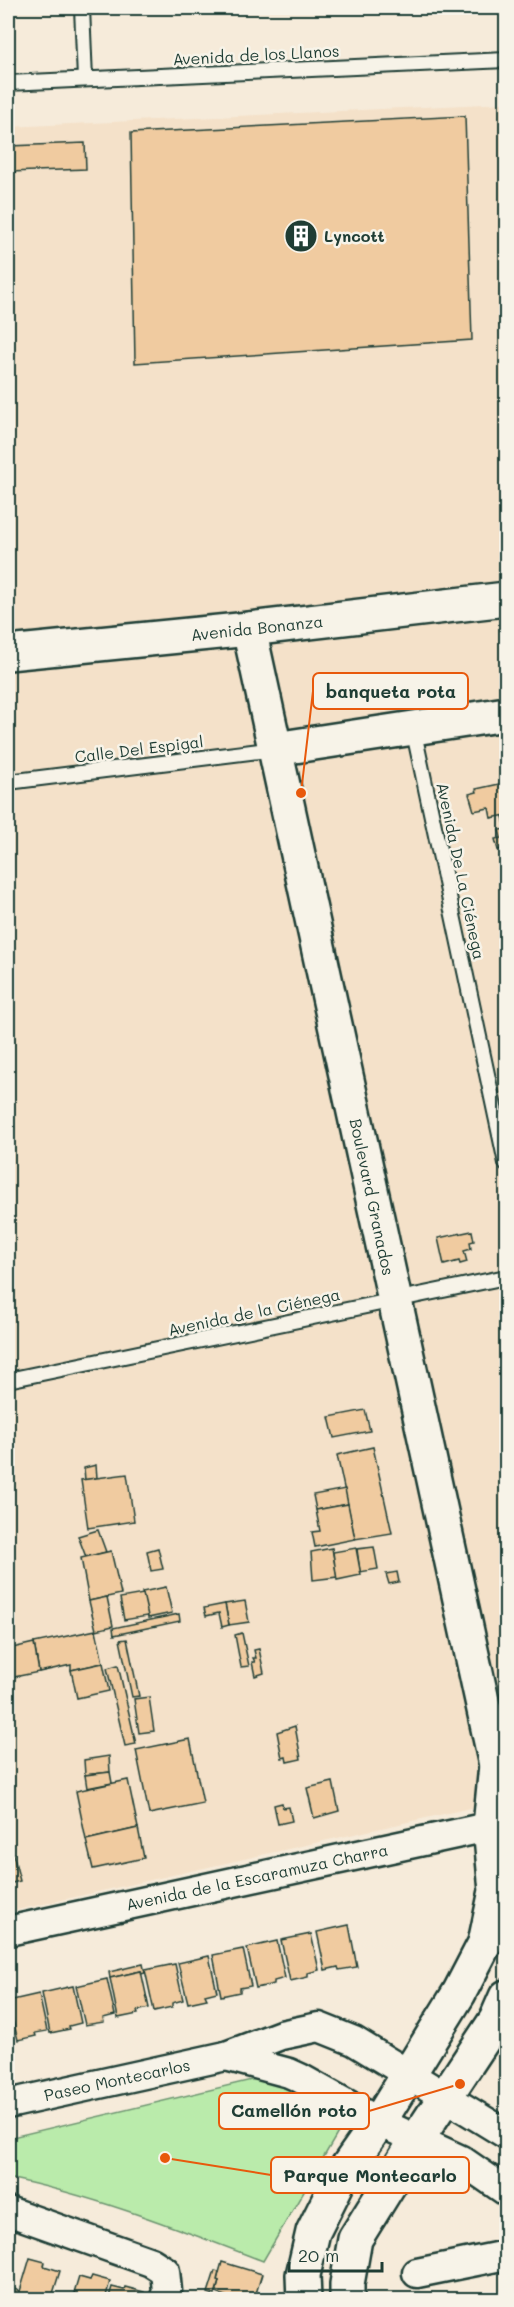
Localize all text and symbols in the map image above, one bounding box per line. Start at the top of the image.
street label: Avenida de los Llanos [172,40,340,69]
building icon: Lyncott [283,218,319,254]
place label: Lyncott [324,225,385,246]
street label: Avenida Bonanza [190,610,324,645]
callout: banqueta rota [313,673,468,709]
text: banqueta rota [326,679,456,703]
street label: Calle Del Espigal [73,730,204,767]
street label: Avenida De La Ciénega [432,780,491,961]
street label: Boulevard Granados [346,1116,399,1277]
street label: Avenida de la Ciénega [166,1283,342,1340]
street label: Avenida de la Escaramuza Charra [124,1838,390,1915]
street label: Paseo Montecarlos [42,2054,192,2105]
callout: Camellón roto [219,2093,369,2129]
text: Camellón roto [231,2098,357,2122]
callout: Parque Montecarlo [271,2157,469,2193]
text: Parque Montecarlo [283,2163,457,2187]
scale bar [289,2235,382,2273]
text: 20 m [298,2243,339,2267]

